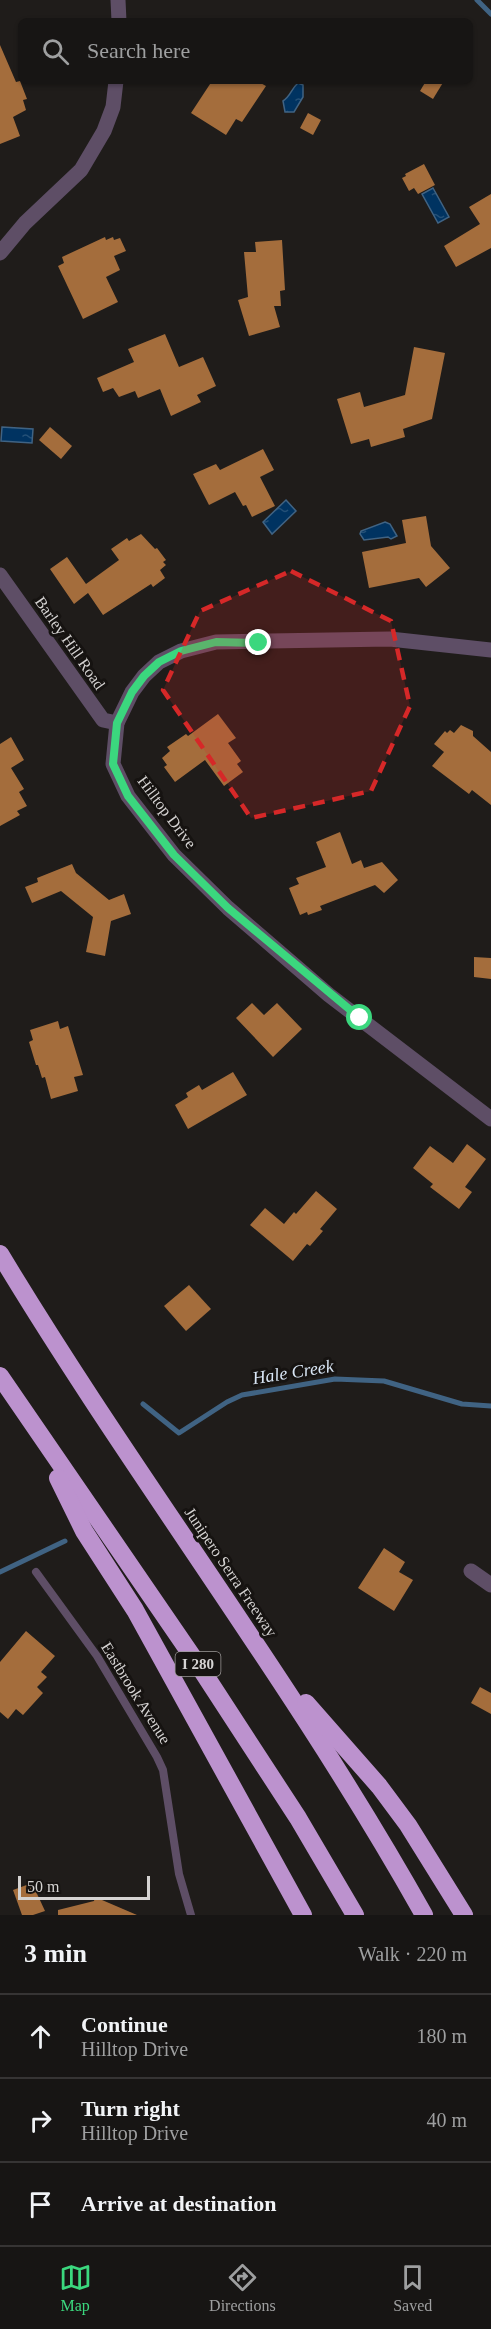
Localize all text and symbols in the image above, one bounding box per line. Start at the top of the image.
search box [18,18,473,84]
icon: search [39,35,72,68]
text: Search here [87,38,190,63]
street label: Barley Hill Road [31,593,108,693]
route end [245,629,271,655]
street label: Hilltop Drive [134,773,200,852]
route start [346,1004,372,1030]
water label: Hale Creek [250,1356,336,1388]
street label: Junipero Serra Freeway [181,1504,281,1640]
street label: Eastbrook Avenue [98,1639,174,1747]
road number: I 280 [176,1652,220,1676]
scale bar [18,1873,150,1900]
text: 50 m [27,1878,59,1895]
text: 3 min [24,1939,87,1968]
text: Walk · 220 m [358,1943,467,1965]
text: Continue [81,2012,168,2037]
icon: ahead [24,2020,57,2053]
text: 180 m [416,2025,467,2047]
text: Hilltop Drive [81,2038,188,2060]
text: Turn right [81,2096,180,2121]
icon: right [24,2104,57,2137]
text: 40 m [426,2109,467,2131]
text: Hilltop Drive [81,2122,188,2144]
icon: arrive [24,2188,57,2221]
text: Arrive at destination [81,2191,277,2216]
tab: Map [59,2261,92,2315]
tab: Directions [209,2261,276,2315]
tab: Saved [393,2261,432,2315]

